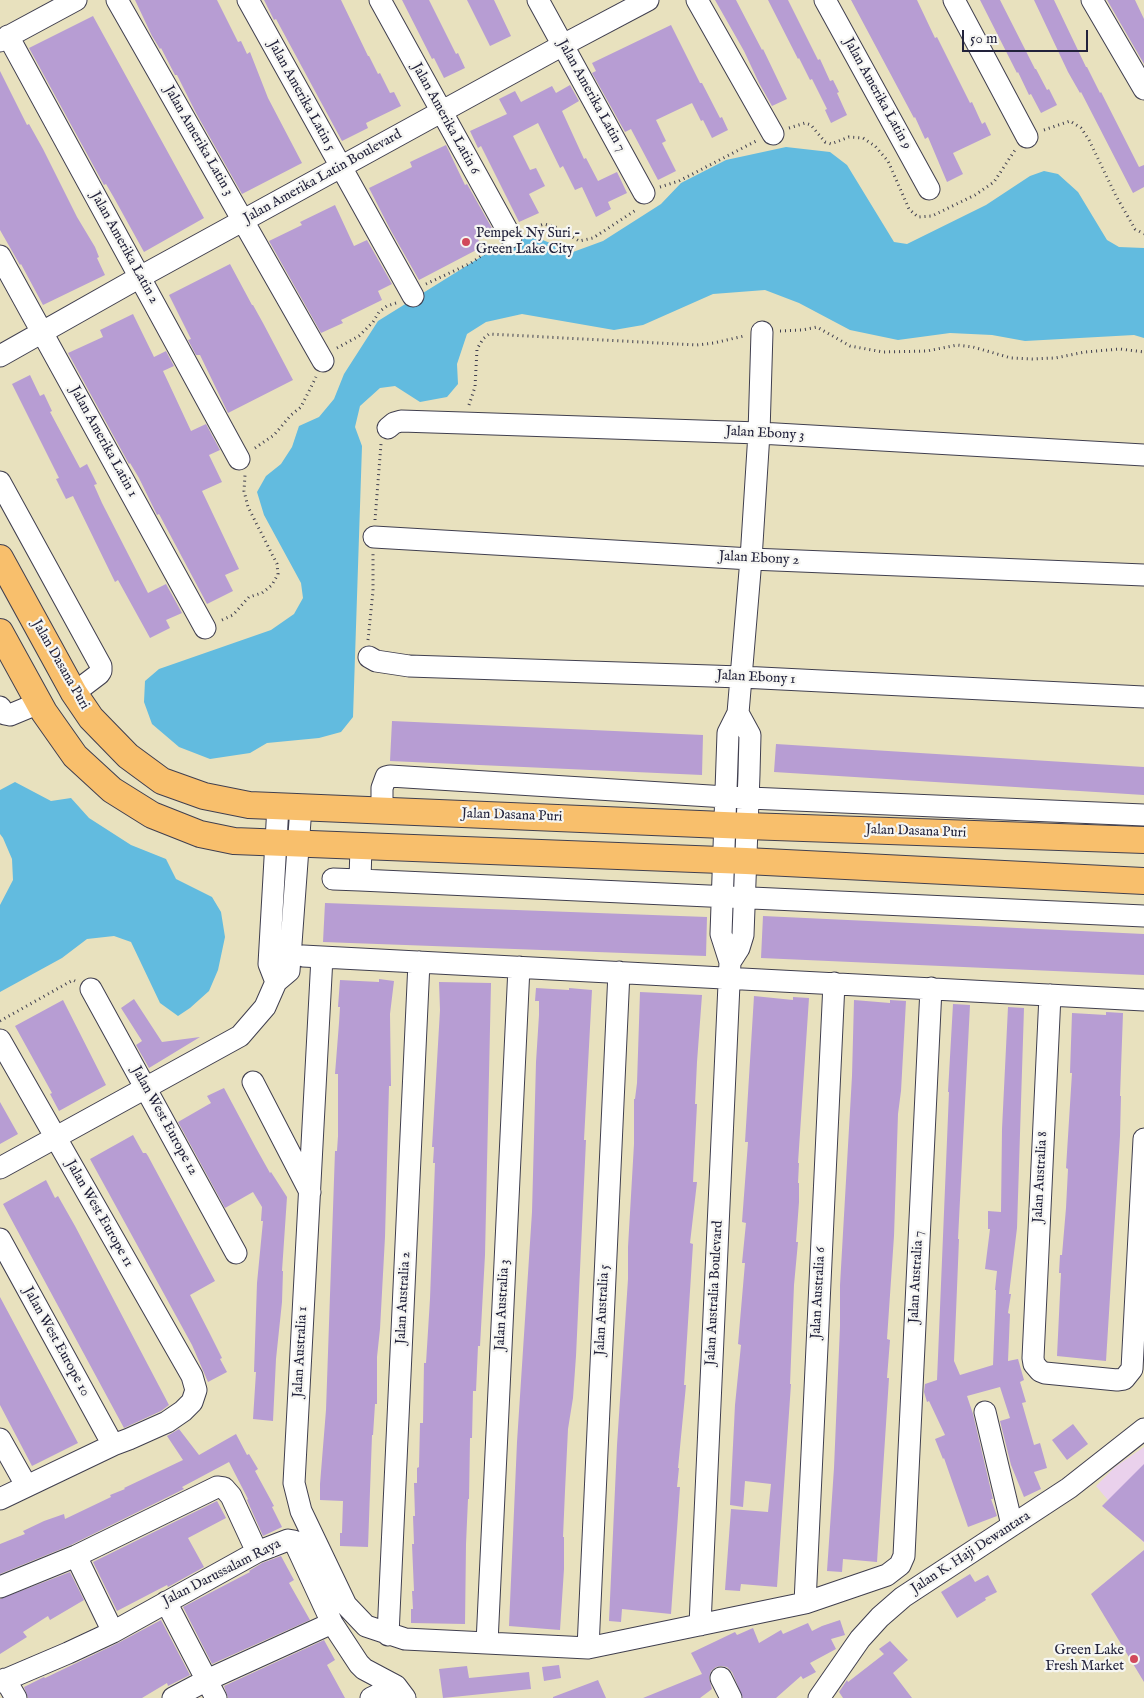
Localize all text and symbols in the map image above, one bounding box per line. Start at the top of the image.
scale bar [964,20,1090,52]
text: 50 m [970,29,998,48]
street label: Jalan Amerika Latin 9 [839,35,915,153]
street label: Jalan Amerika Latin 7 [553,37,629,155]
street label: Jalan Amerika Latin 5 [264,38,338,154]
street label: Jalan Amerika Latin 6 [407,60,483,178]
street label: Jalan Amerika Latin 3 [160,83,236,199]
street label: Jalan Amerika Latin Boulevard [241,126,405,228]
street label: Jalan Amerika Latin 2 [86,189,162,307]
place label: Pempek Ny Suri - Green Lake City [476,226,580,258]
marker: Pempek Ny Suri - Green Lake City [460,236,472,248]
street label: Jalan Amerika Latin 1 [66,384,140,500]
street label: Jalan Ebony 3 [725,424,805,444]
street label: Jalan Ebony 2 [718,549,800,569]
street label: Jalan Dasana Puri [28,617,92,713]
street label: Jalan Ebony 1 [716,668,796,688]
street label: Jalan Dasana Puri [461,806,563,826]
street label: Jalan Dasana Puri [865,822,967,842]
street label: Jalan West Europe 12 [127,1064,201,1178]
street label: Jalan Australia 8 [1030,1131,1052,1223]
street label: Jalan West Europe 11 [62,1157,136,1271]
street label: Jalan Australia Boulevard [703,1220,727,1366]
street label: Jalan Australia 7 [906,1230,928,1324]
street label: Jalan Australia 6 [808,1247,830,1339]
street label: Jalan Australia 2 [393,1251,415,1345]
street label: Jalan Australia 3 [492,1259,514,1351]
street label: Jalan Australia 5 [592,1264,614,1356]
street label: Jalan West Europe 10 [19,1284,93,1400]
street label: Jalan Australia 1 [290,1306,312,1398]
street label: Jalan K. Haji Dewantara [908,1508,1034,1598]
street label: Jalan Darussalam Raya [160,1536,284,1610]
place label: Green Lake Fresh Market [1045,1643,1124,1675]
marker: Green Lake Fresh Market [1128,1653,1140,1665]

